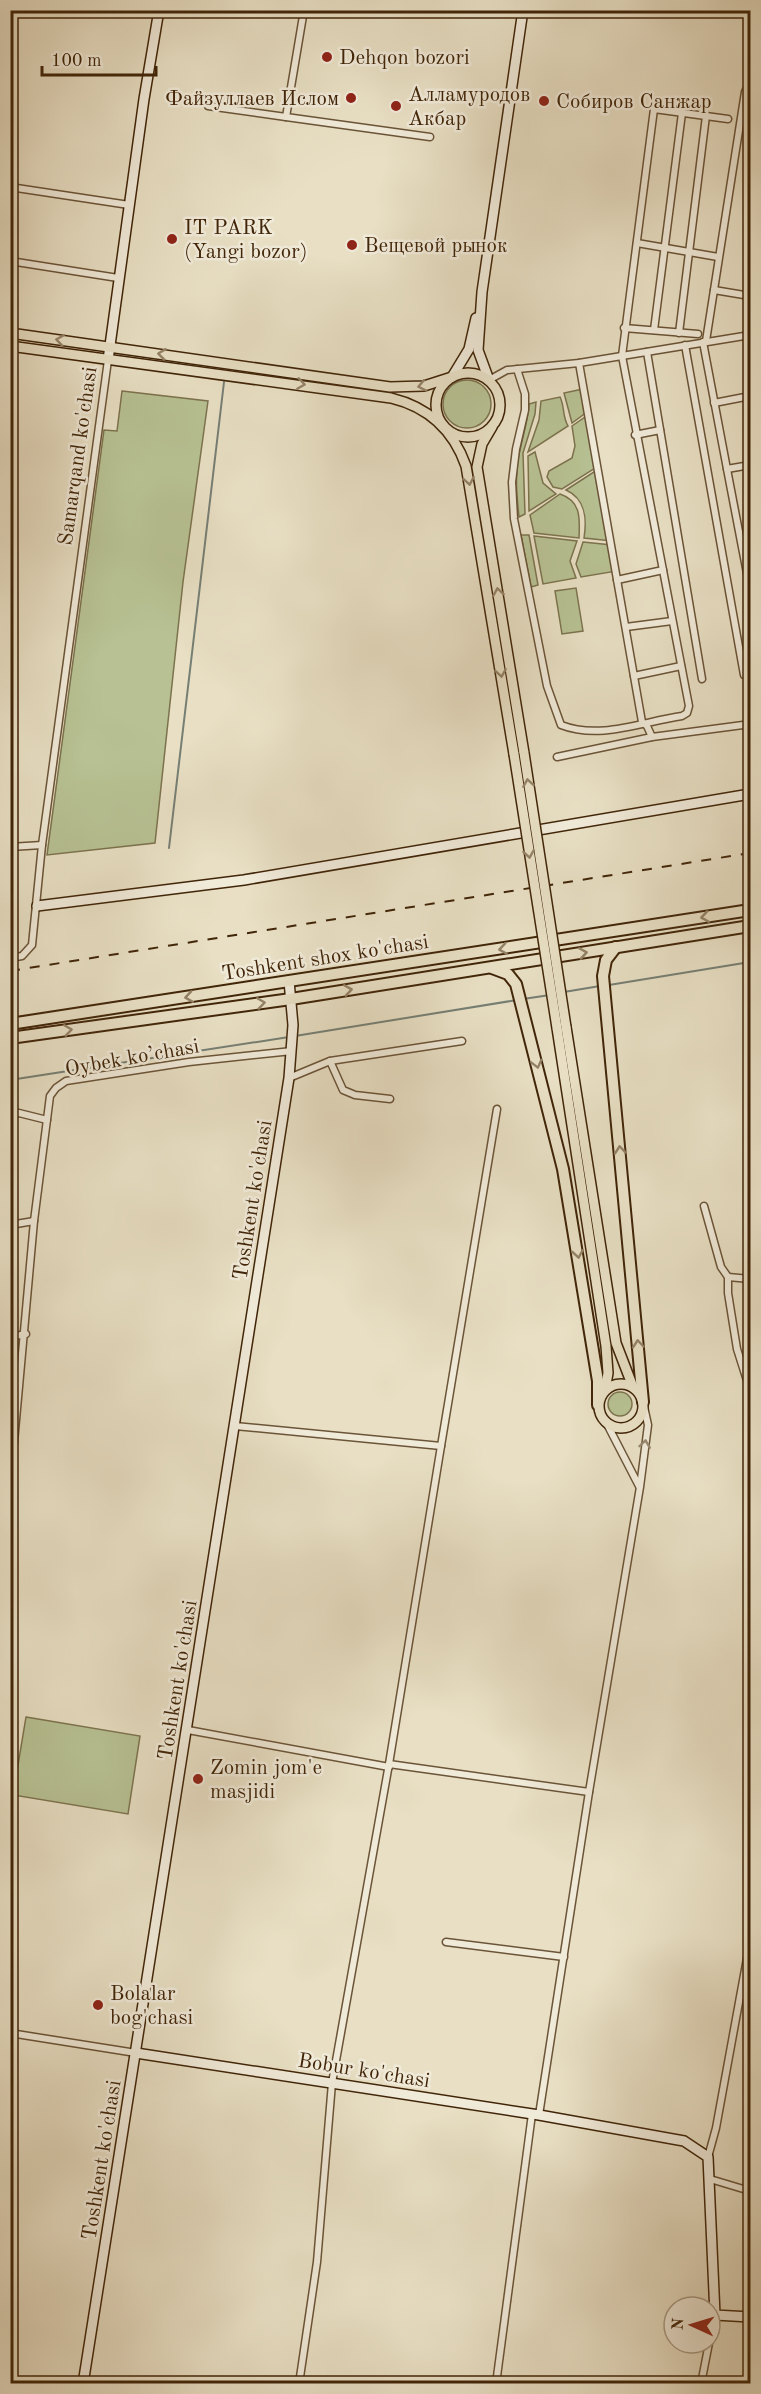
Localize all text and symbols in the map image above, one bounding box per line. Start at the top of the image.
scale bar [42,39,156,77]
place label: Dehqon bozori [339,48,470,69]
marker: Dehqon bozori [320,50,334,64]
text: 100 m [51,52,102,70]
place label: Алламуродов Акбар [408,85,530,130]
place label: Файзуллаев Ислом [165,89,339,110]
marker: Файзуллаев Ислом [344,91,358,105]
place label: Собиров Санжар [556,92,712,113]
marker: Собиров Санжар [537,94,551,108]
marker: Алламуродов Акбар [389,99,403,113]
place label: IT PARK (Yangi bozor) [184,218,308,263]
marker: IT PARK (Yangi bozor) [165,232,179,246]
place label: Вещевой рынок [364,236,508,257]
marker: Вещевой рынок [345,238,359,252]
one-way arrow [55,335,65,347]
one-way arrow [157,349,166,361]
street label: Samarqand ko'chasi [56,365,101,547]
one-way arrow [297,378,306,390]
one-way arrow [417,379,427,392]
one-way arrow [462,476,475,486]
one-way arrow [492,587,504,597]
one-way arrow [494,669,506,678]
one-way arrow [522,778,535,788]
one-way arrow [523,849,535,858]
one-way arrow [700,911,710,923]
street label: Toshkent shox ko'chasi [220,932,430,985]
one-way arrow [499,942,509,955]
one-way arrow [578,947,587,959]
one-way arrow [344,984,353,996]
one-way arrow [185,990,194,1002]
one-way arrow [257,997,266,1009]
one-way arrow [64,1024,73,1036]
street label: Oybek ko’chasi [63,1036,201,1081]
one-way arrow [529,1059,542,1069]
street label: Toshkent ko'chasi [230,1119,277,1282]
one-way arrow [614,1145,627,1154]
one-way arrow [571,1249,584,1259]
one-way arrow [632,1339,645,1348]
one-way arrow [639,1440,651,1449]
street label: Toshkent ko'chasi [155,1599,202,1762]
place label: Zomin jom'e masjidi [210,1758,322,1803]
marker: Zomin jom'e masjidi [191,1772,205,1786]
place label: Bolalar bog'chasi [110,1984,193,2029]
marker: Bolalar bog'chasi [91,1998,105,2012]
street label: Bobur ko'chasi [296,2051,431,2092]
street label: Toshkent ko'chasi [79,2079,126,2242]
north arrow [662,2295,722,2355]
text: N [671,2317,687,2331]

